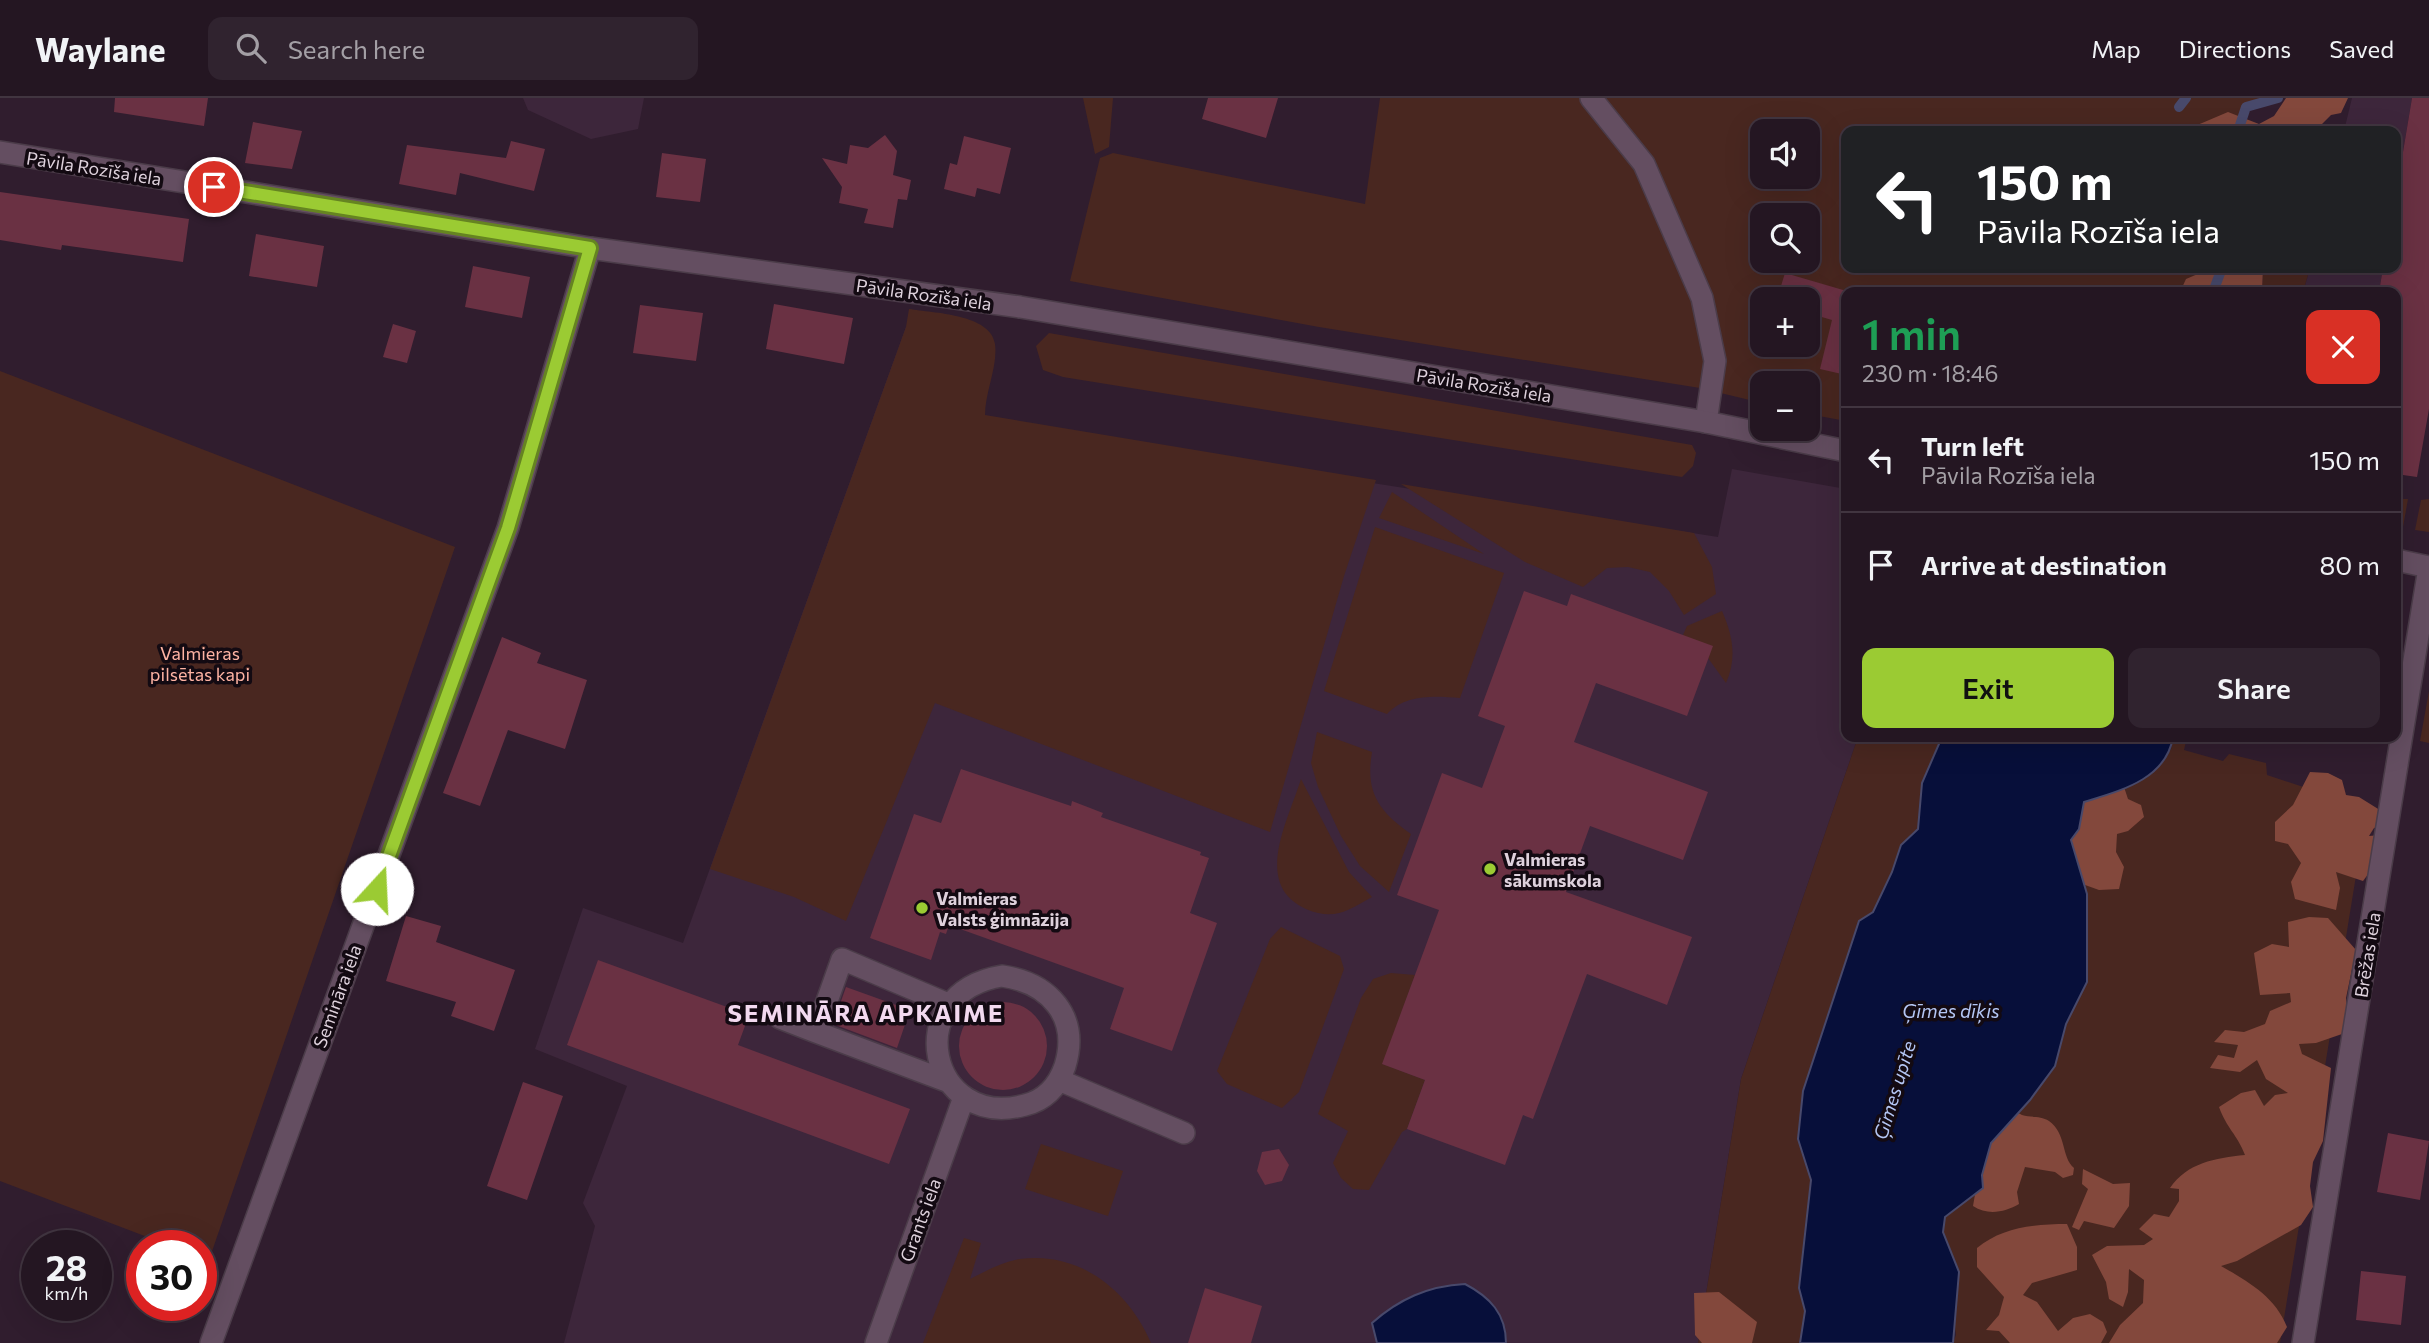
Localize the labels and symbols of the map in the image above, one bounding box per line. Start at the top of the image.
street label: Pāvila Rozīša iela [25,146,163,190]
pin [184,157,244,217]
street label: Pāvila Rozīša iela [855,274,993,314]
street label: Pāvila Rozīša iela [1415,363,1553,407]
park label: Valmieras pilsētas kapi [150,642,250,685]
place label: Valmieras sākumskola [1504,848,1601,891]
position arrow [340,852,414,926]
marker: Valmieras sākumskola [1482,861,1498,877]
place label: Valmieras Valsts ģimnāzija [936,887,1069,930]
marker: Valmieras Valsts ģimnāzija [914,900,930,916]
street label: Brēžas iela [2349,911,2385,999]
street label: Semināra iela [308,941,366,1051]
district label: SEMINĀRA APKAIME [728,998,1004,1027]
water label: Ģīmes dīķis [1902,999,2000,1024]
water label: Ģīmes upīte [1868,1038,1922,1143]
street label: Grants iela [895,1175,945,1265]
speed limit sign: 30 [126,1230,217,1321]

